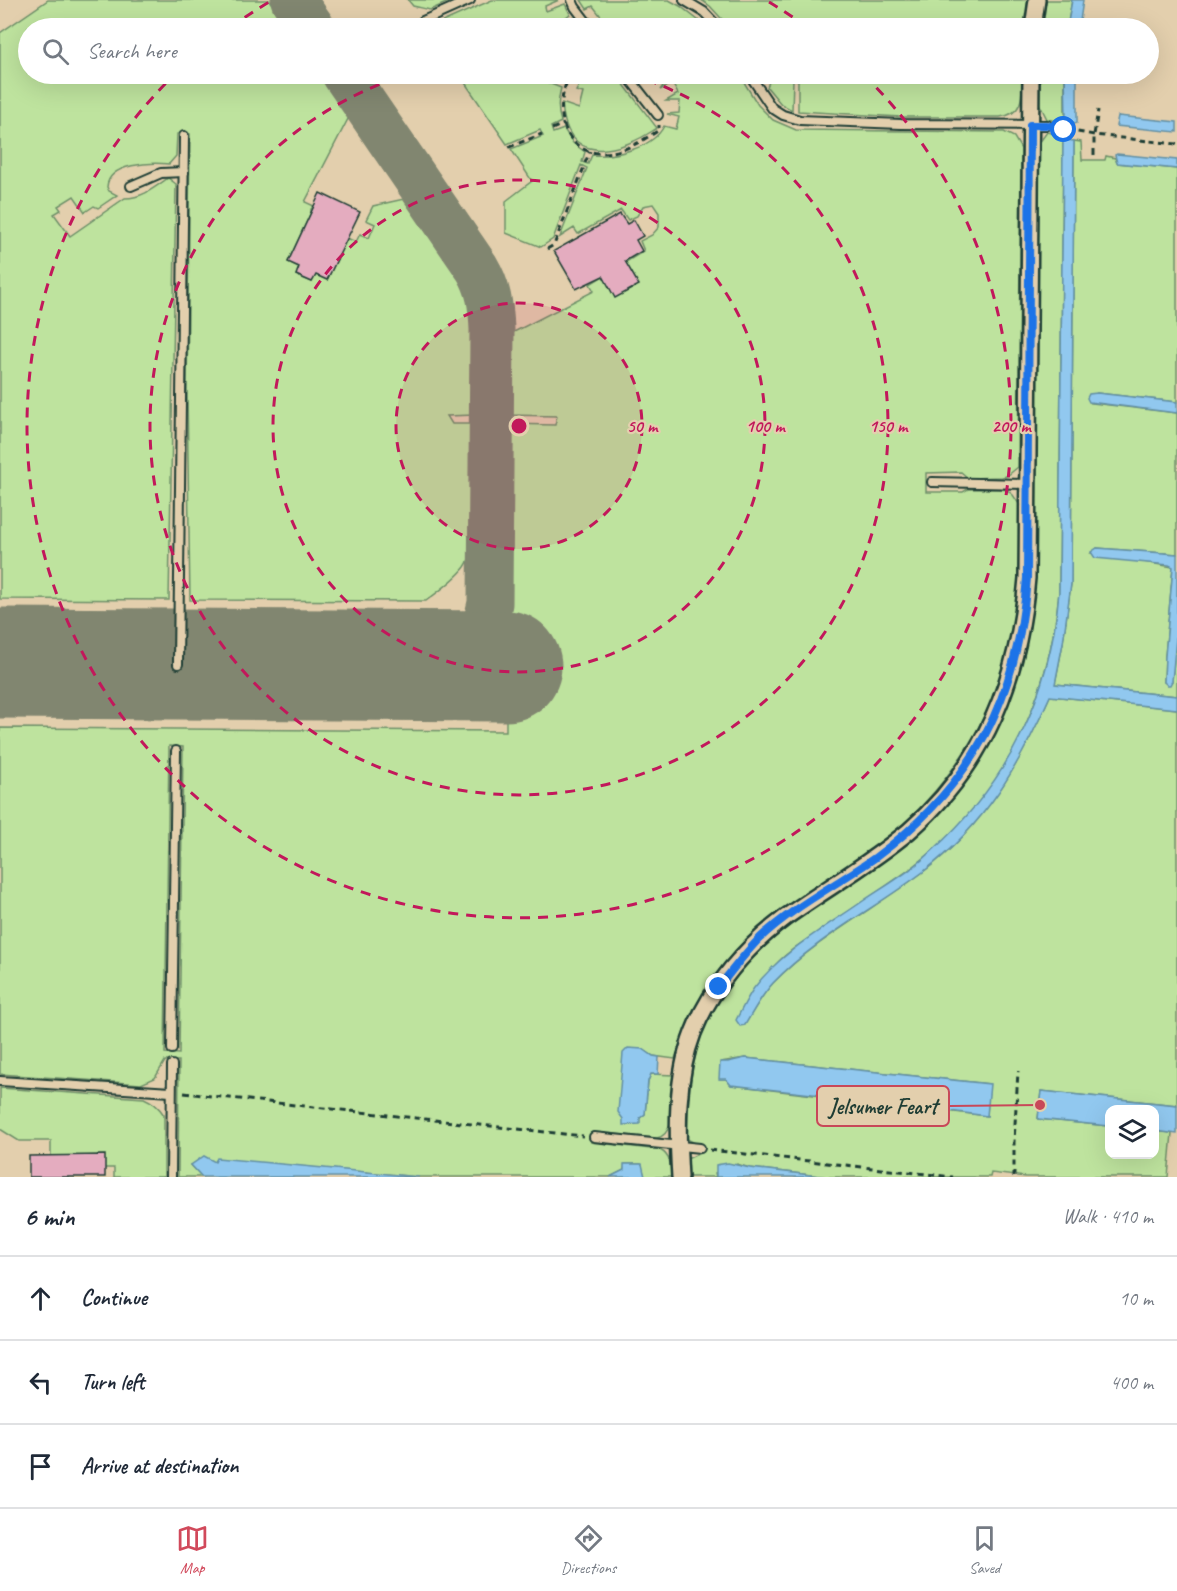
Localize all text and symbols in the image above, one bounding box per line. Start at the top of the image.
search box [18,18,1159,84]
icon: search [39,35,72,68]
text: Search here [87,37,177,65]
route start [1050,116,1076,142]
text: 50 m [627,415,659,437]
text: 100 m [746,415,786,437]
text: 150 m [869,415,909,437]
text: 200 m [992,415,1032,437]
centre of rings [509,416,529,436]
route end [705,973,731,999]
callout: Jelsumer Feart [817,1086,949,1126]
text: Jelsumer Feart [827,1093,941,1121]
map controls [1105,1105,1159,1159]
button: layers [1105,1105,1159,1159]
text: 6 min [24,1200,74,1233]
text: Walk · 410 m [1063,1204,1153,1229]
icon: ahead [24,1282,57,1315]
text: Continue [81,1284,147,1312]
text: 10 m [1119,1286,1153,1311]
icon: left [24,1366,57,1399]
text: Turn left [81,1368,145,1396]
text: 400 m [1110,1370,1153,1395]
icon: arrive [24,1450,57,1483]
text: Arrive at destination [81,1452,238,1480]
tab: Map [176,1522,209,1578]
tab: Directions [561,1522,616,1578]
tab: Saved [968,1522,1001,1578]

